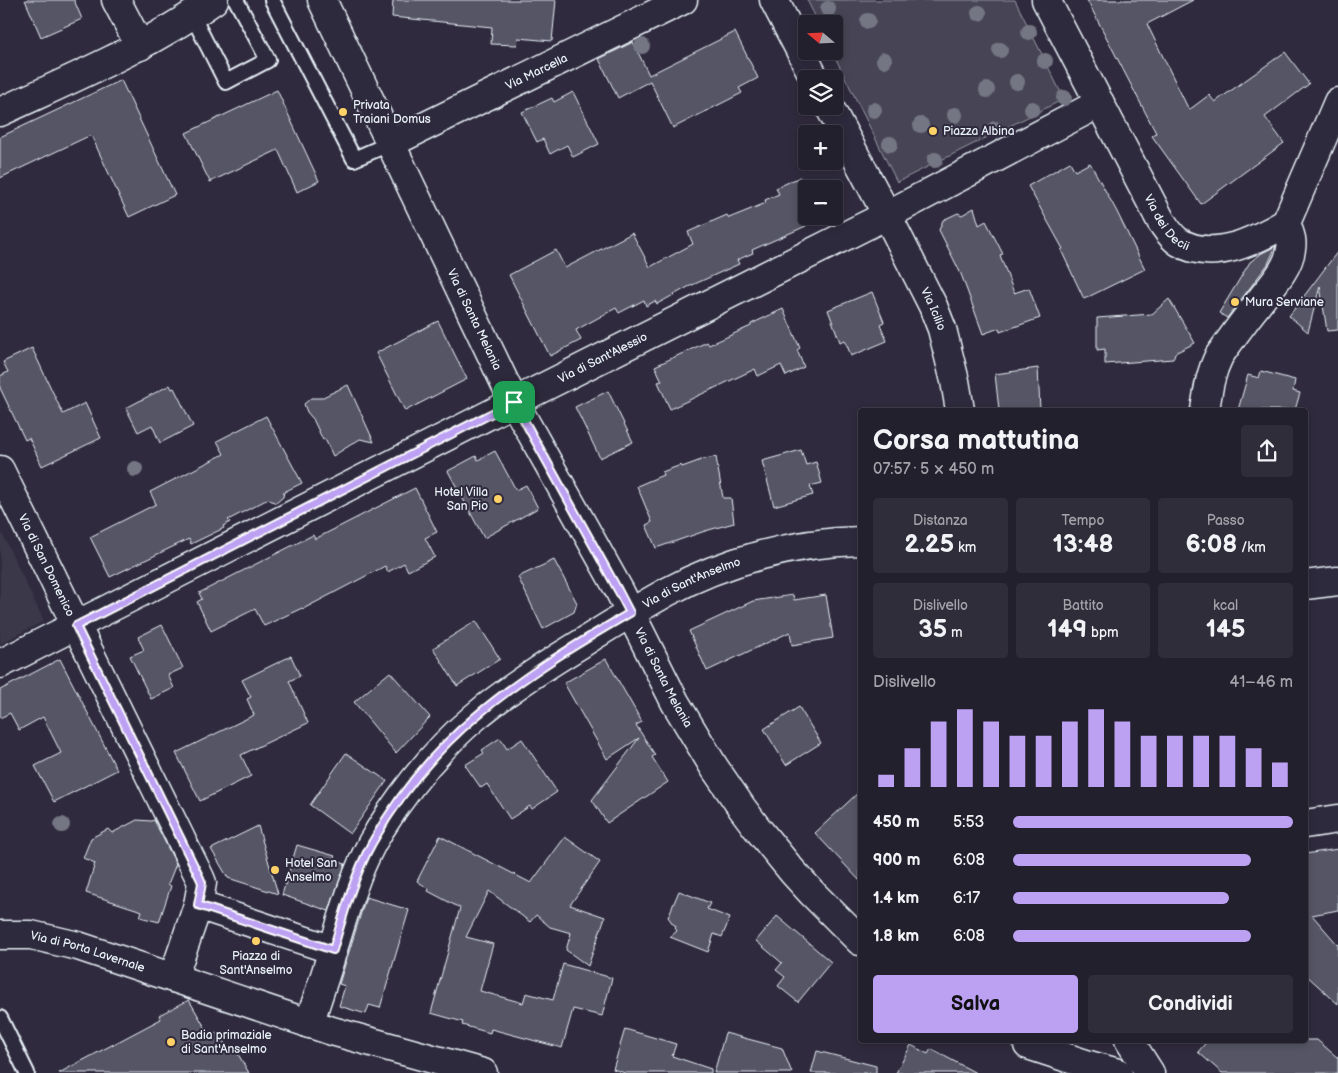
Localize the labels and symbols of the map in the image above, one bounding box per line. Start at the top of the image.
north arrow [798,15,842,60]
street label: Via Marcella [503,51,570,94]
place label: Privata Traiani Domus [353,98,431,127]
marker: Privata Traiani Domus [337,106,349,118]
place label: Piazza Albina [943,124,1015,139]
marker: Piazza Albina [927,125,939,137]
street label: Via dei Decii [1140,192,1192,254]
street label: Via di Santa Melania [444,267,505,373]
street label: Via Icilio [917,285,949,333]
place label: Mura Serviane [1245,295,1324,310]
marker: Mura Serviane [1229,296,1241,308]
street label: Via di Sant'Alessio [556,329,650,387]
pin [493,381,535,423]
place label: Hotel Villa San Pio [434,485,488,514]
marker: Hotel Villa San Pio [492,493,504,505]
street label: Via di San Domenico [15,512,78,619]
street label: Via di Sant'Anselmo [640,554,743,612]
street label: Via di Santa Melania [631,625,696,730]
place label: Hotel San Anselmo [285,856,338,885]
marker: Hotel San Anselmo [269,864,281,876]
street label: Via di Porta Lavernale [29,928,147,976]
marker: Piazza di Sant'Anselmo [250,935,262,947]
place label: Piazza di Sant'Anselmo [219,949,293,978]
place label: Badia primaziale di Sant'Anselmo [181,1028,272,1057]
marker: Badia primaziale di Sant'Anselmo [165,1036,177,1048]

